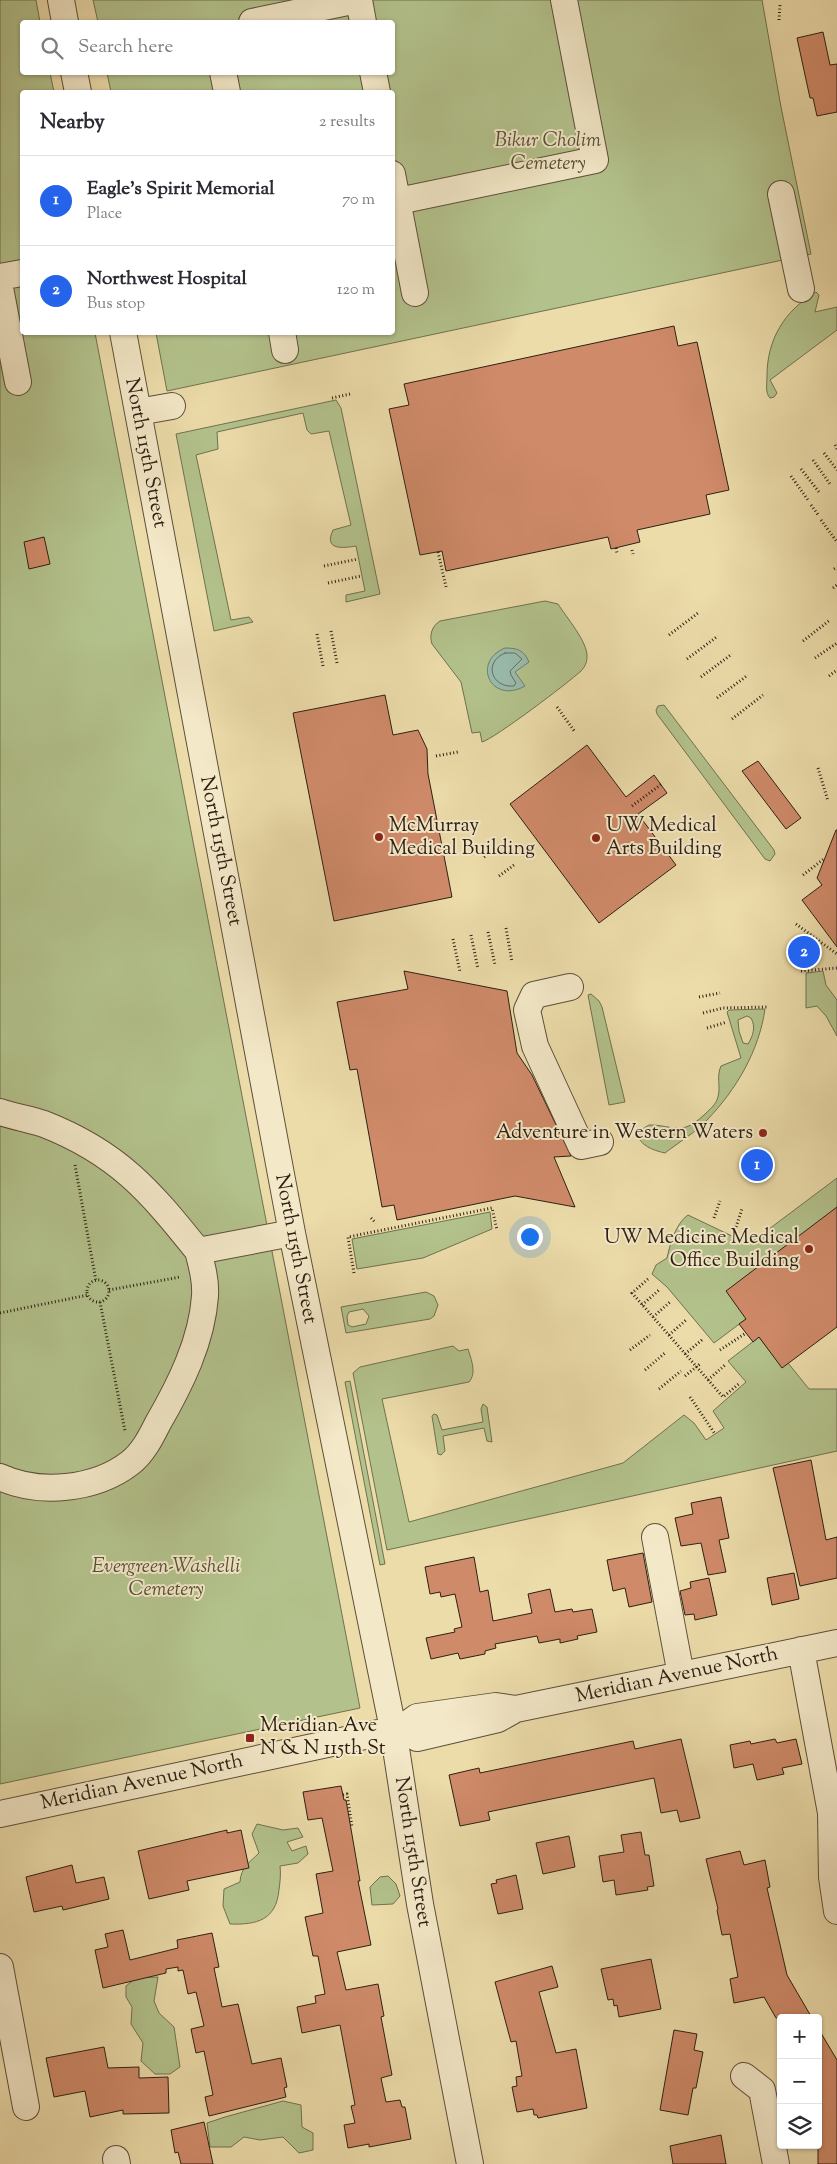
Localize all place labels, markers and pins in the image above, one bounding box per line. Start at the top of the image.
place label: McMurray Medical Building [389,812,535,864]
place label: UW Medical Arts Building [606,812,722,864]
marker: McMurray Medical Building [373,831,385,843]
marker: UW Medical Arts Building [590,832,602,844]
pin: 2 [788,933,820,971]
place label: Adventure in Western Waters [496,1119,753,1148]
marker: Adventure in Western Waters [757,1127,769,1139]
pin: 1 [741,1146,773,1184]
place label: UW Medicine Medical Office Building [604,1224,799,1276]
marker: UW Medicine Medical Office Building [803,1243,815,1255]
place label: Meridian Ave N & N 115th St [260,1712,386,1764]
marker: Meridian Ave N & N 115th St [244,1732,256,1744]

